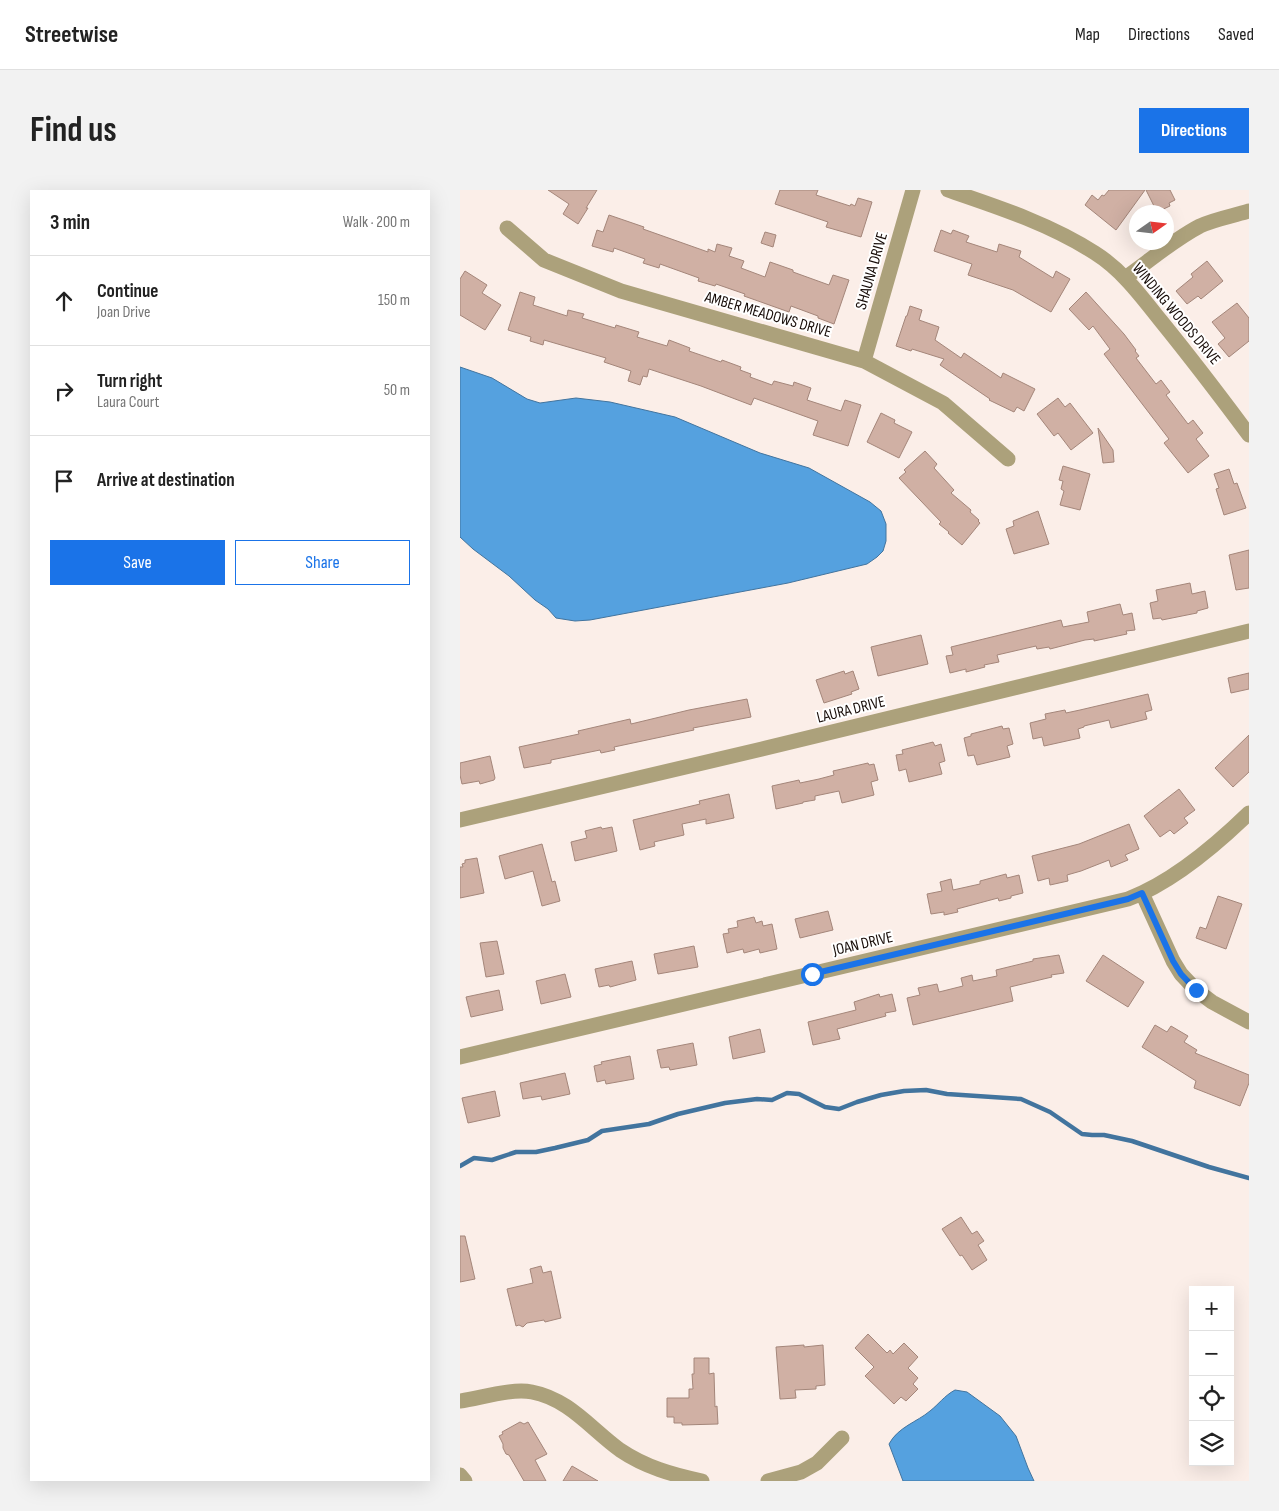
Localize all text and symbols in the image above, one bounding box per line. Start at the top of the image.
text: Streetwise [25,20,118,49]
text: Map [1075,24,1100,45]
text: Directions [1128,24,1190,45]
text: Saved [1218,24,1254,45]
button: Directions [1139,108,1249,153]
text: Find us [30,109,117,152]
north arrow [1129,205,1174,250]
text: 3 min [50,210,90,235]
text: Walk · 200 m [343,213,410,232]
street label: SHAUNA DRIVE [852,230,892,312]
street label: WINDING WOODS DRIVE [1128,259,1224,369]
text: Continue [97,280,158,303]
icon: ahead [50,287,78,315]
street label: AMBER MEADOWS DRIVE [702,288,833,342]
text: 150 m [378,291,410,310]
text: Joan Drive [97,303,150,322]
text: Turn right [97,370,162,393]
icon: right [50,377,78,405]
text: 50 m [384,381,410,400]
text: Laura Court [97,393,159,412]
icon: arrive [50,467,78,495]
text: Arrive at destination [97,469,235,492]
button: Save [50,540,225,585]
button: Share [235,540,410,585]
street label: LAURA DRIVE [815,692,887,728]
street label: JOAN DRIVE [830,928,895,960]
route start [801,963,824,986]
route end [1185,979,1208,1002]
map controls [1189,1286,1234,1466]
button: + [1189,1286,1234,1331]
button: − [1189,1331,1234,1376]
button: locate [1189,1376,1234,1421]
button: layers [1189,1421,1234,1466]

